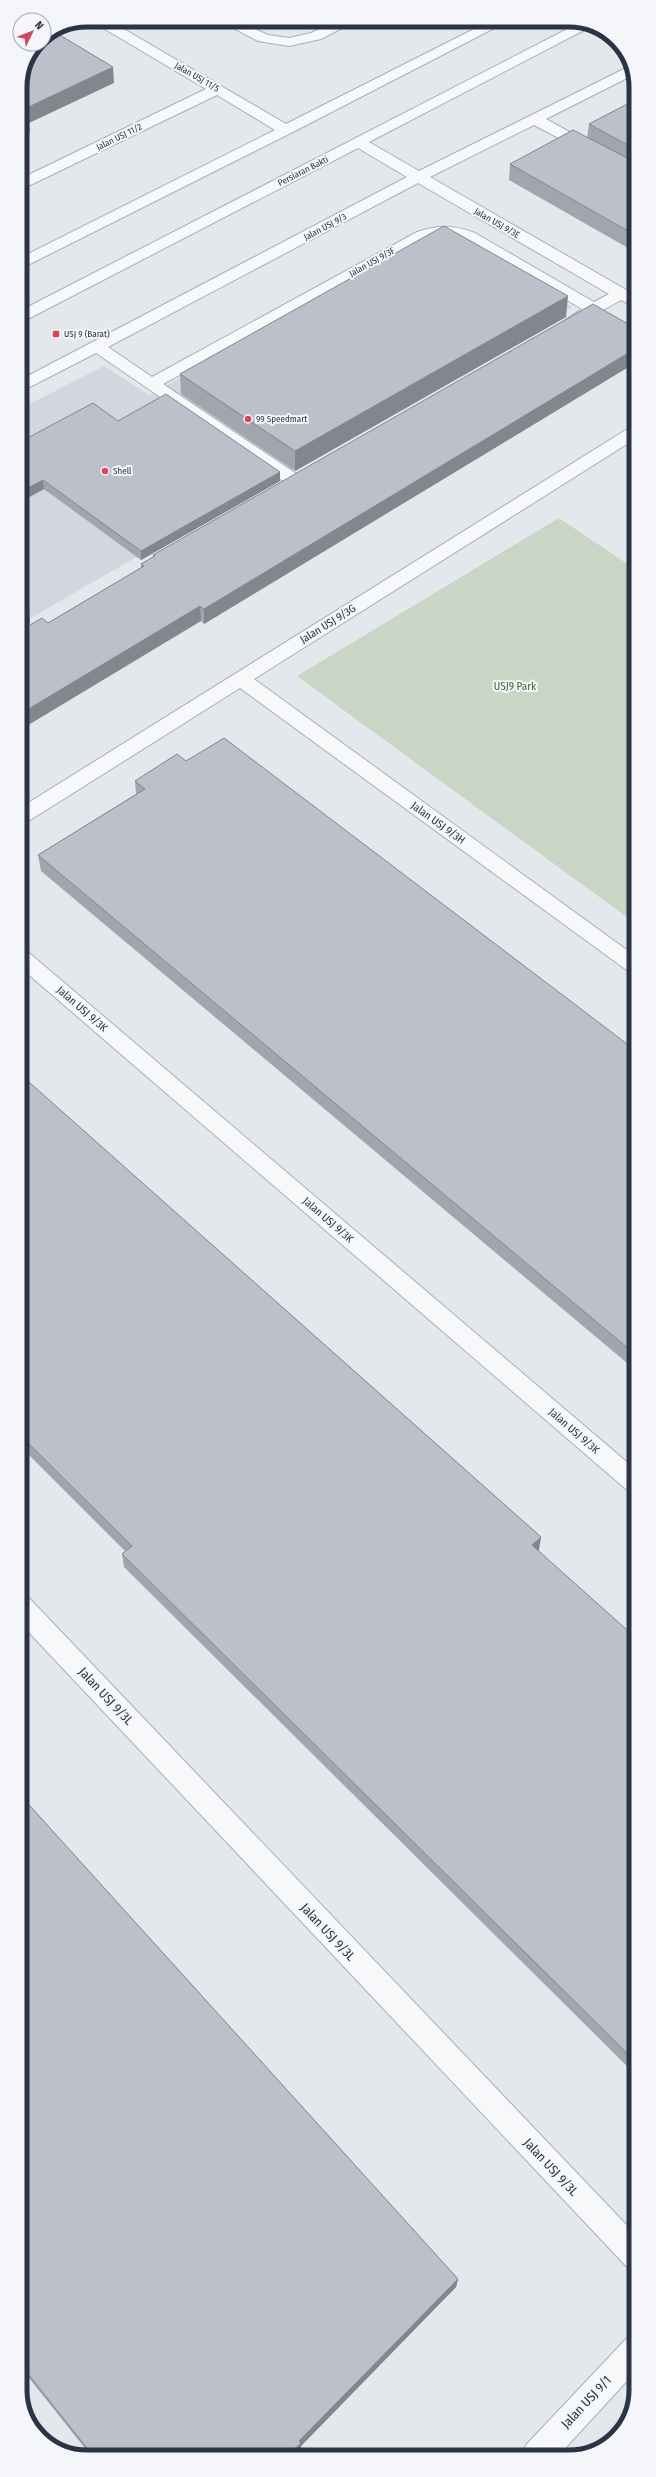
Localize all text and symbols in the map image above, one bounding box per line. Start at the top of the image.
north arrow [12,12,52,52]
text: N [32,19,46,32]
street label: Jalan USJ 11/5 [173,60,221,94]
street label: Jalan USJ 11/2 [95,122,143,152]
street label: Persiaran Bakti [276,154,330,188]
street label: Jalan USJ 9/3E [472,206,522,240]
street label: Jalan USJ 9/3 [302,212,348,242]
street label: Jalan USJ 9/3F [347,245,397,279]
marker: USJ 9 (Barat) [51,329,61,339]
place label: USJ 9 (Barat) [64,329,110,339]
marker: 99 Speedmart [243,414,253,424]
place label: 99 Speedmart [256,414,307,424]
marker: Shell [100,466,110,476]
place label: Shell [113,466,132,476]
street label: Jalan USJ 9/3G [298,602,358,646]
park label: USJ9 Park [494,680,537,693]
street label: Jalan USJ 9/3H [408,799,468,847]
street label: Jalan USJ 9/3K [54,983,110,1035]
street label: Jalan USJ 9/3K [300,1194,356,1246]
street label: Jalan USJ 9/3K [546,1405,602,1457]
street label: Jalan USJ 9/3L [76,1664,137,1728]
street label: Jalan USJ 9/3L [298,1900,359,1964]
street label: Jalan USJ 9/3L [521,2135,582,2199]
street label: Jalan USJ 9/1 [558,2373,614,2431]

